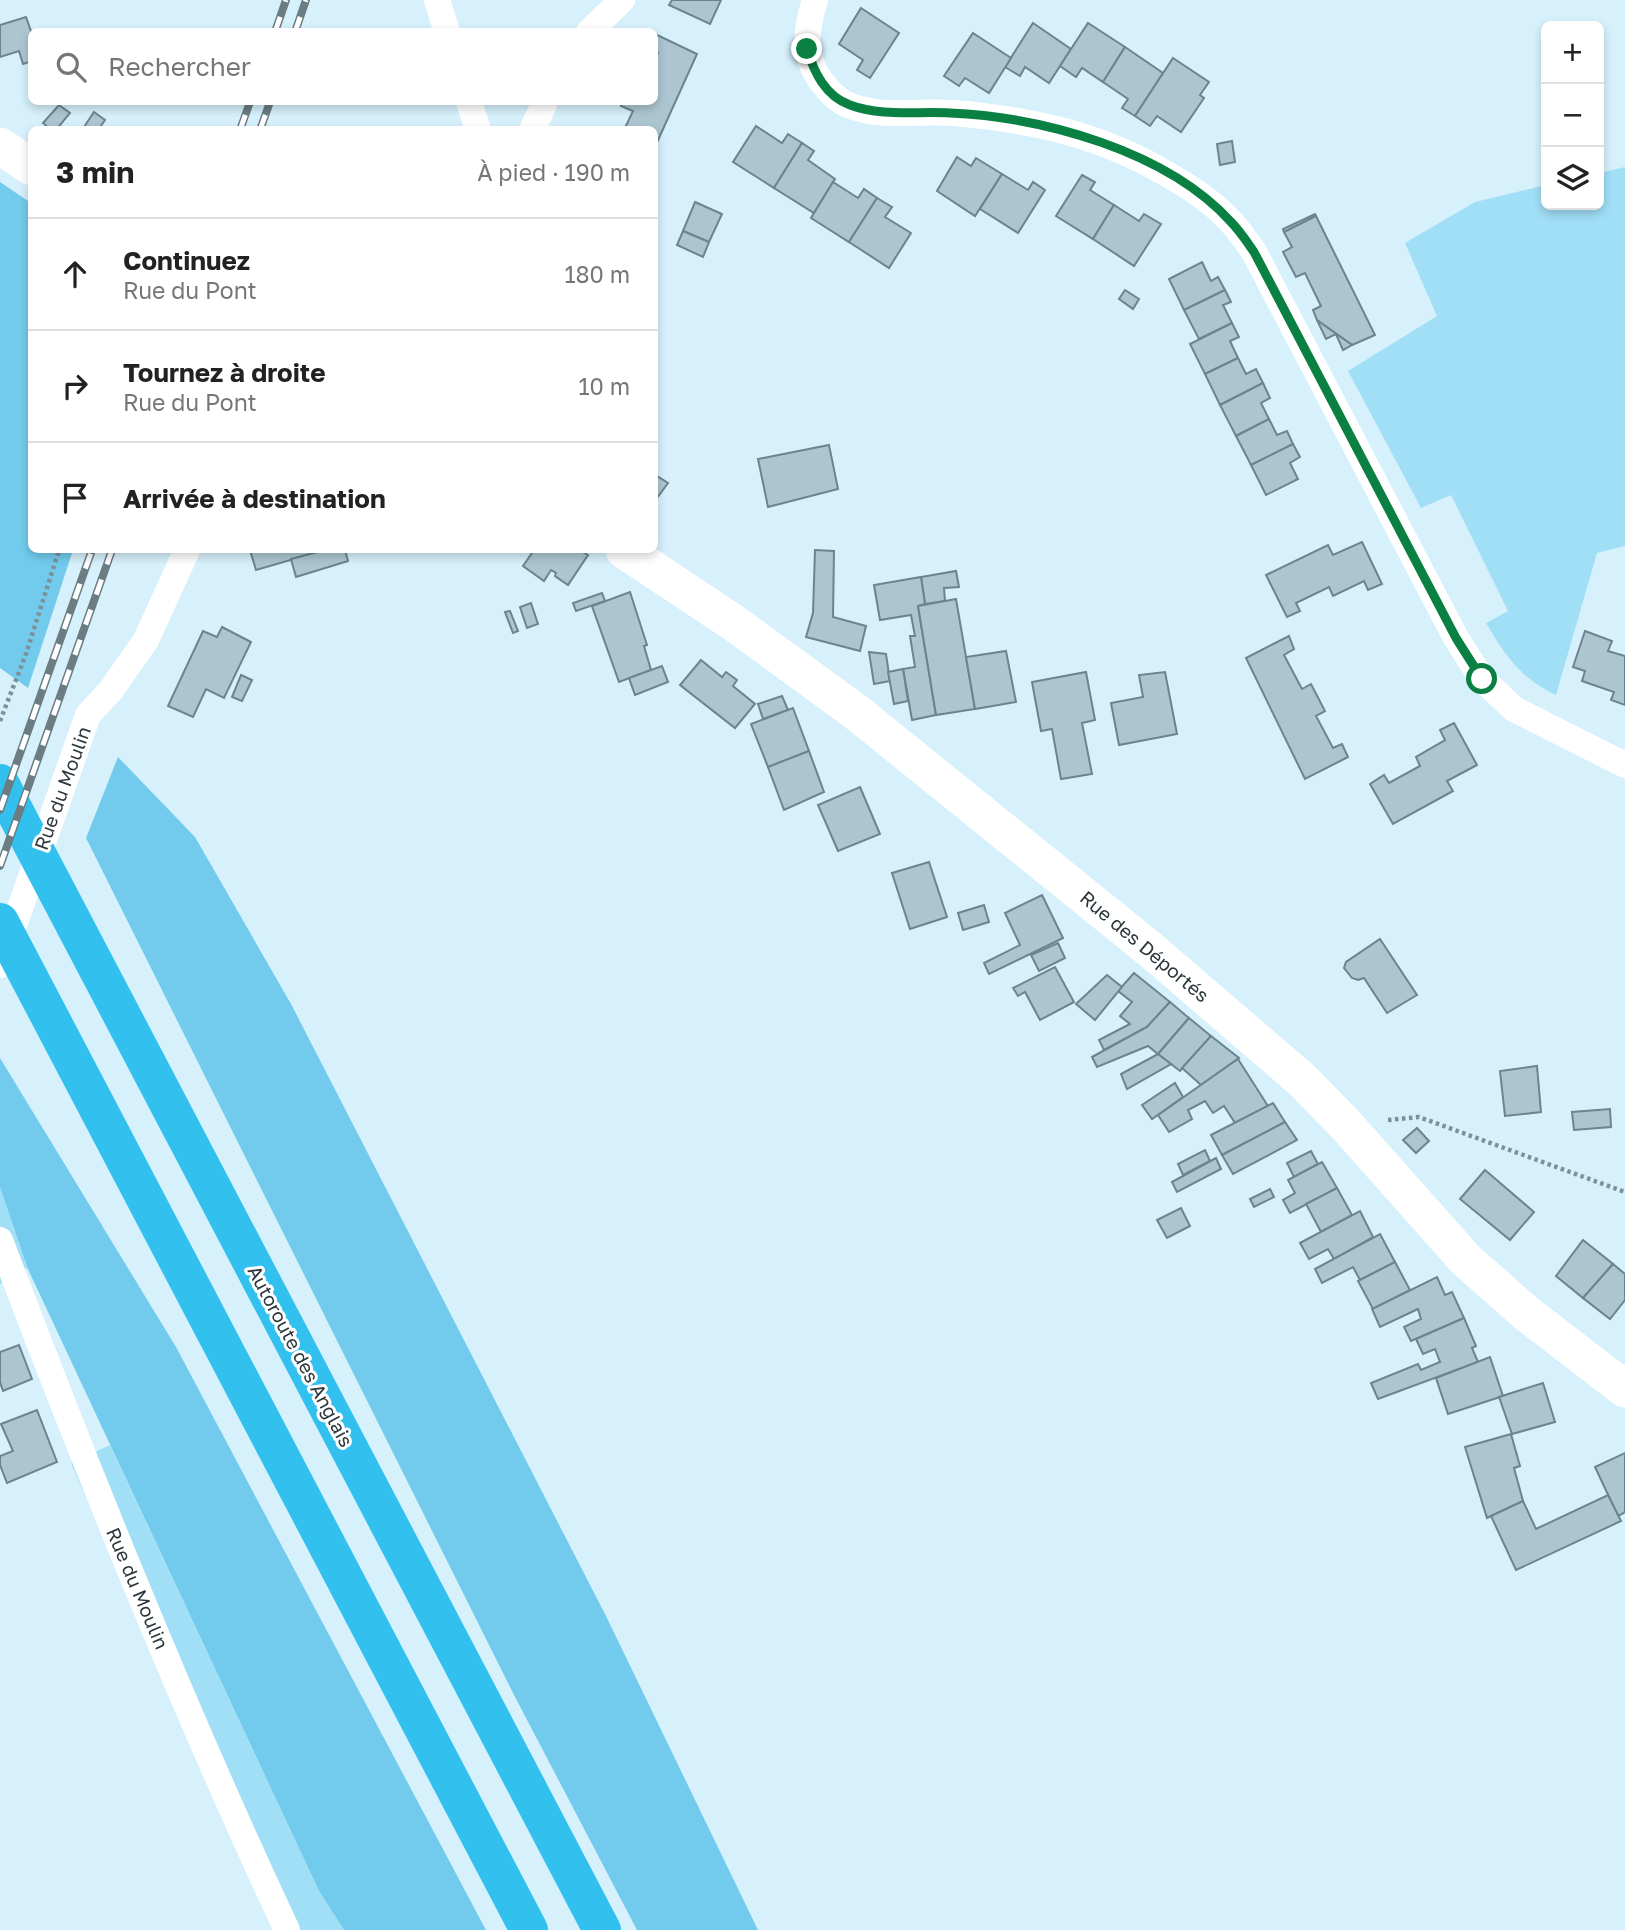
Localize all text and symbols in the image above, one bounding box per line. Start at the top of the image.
map controls [1541,21,1604,210]
button: + [1541,21,1604,84]
search box [28,28,658,105]
route end [791,33,822,64]
icon: search [52,48,90,86]
text: Rechercher [108,51,251,82]
button: − [1541,84,1604,147]
button: layers [1541,147,1604,210]
text: 3 min [56,154,134,190]
text: À pied · 190 m [477,158,630,186]
text: Continuez [123,245,250,276]
icon: ahead [56,255,94,293]
text: 180 m [564,260,630,288]
text: Rue du Pont [123,276,257,304]
text: Tournez à droite [123,357,326,388]
icon: right [56,367,94,405]
text: 10 m [578,372,630,400]
text: Rue du Pont [123,388,257,416]
icon: arrive [56,479,94,517]
text: Arrivée à destination [123,483,386,514]
route start [1466,663,1497,694]
street label: Rue du Moulin [29,723,95,853]
street label: Rue des Déportés [1076,885,1214,1007]
street label: Autoroute des Anglais [243,1261,359,1451]
street label: Rue du Moulin [102,1524,174,1652]

